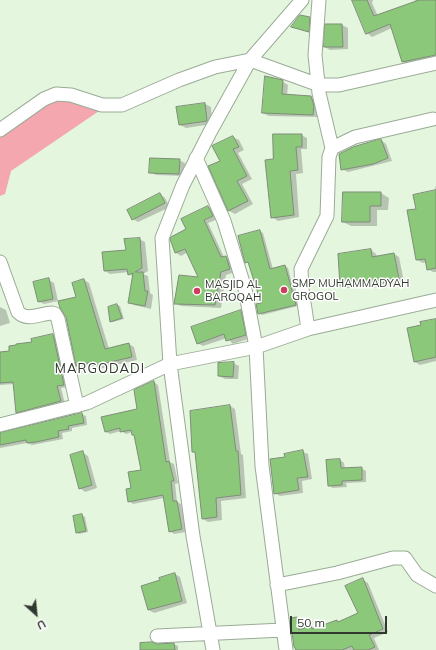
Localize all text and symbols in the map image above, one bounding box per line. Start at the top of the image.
place label: SMP MUHAMMADYAH GROGOL [292,277,409,303]
place label: MASJID AL BAROQAH [205,278,261,304]
marker: SMP MUHAMMADYAH GROGOL [279,285,289,295]
marker: MASJID AL BAROQAH [192,286,202,296]
district label: MARGODADI [55,361,145,377]
north arrow [16,594,56,634]
scale bar [292,608,389,634]
text: 50 m [297,615,325,630]
text: U [35,617,48,633]

